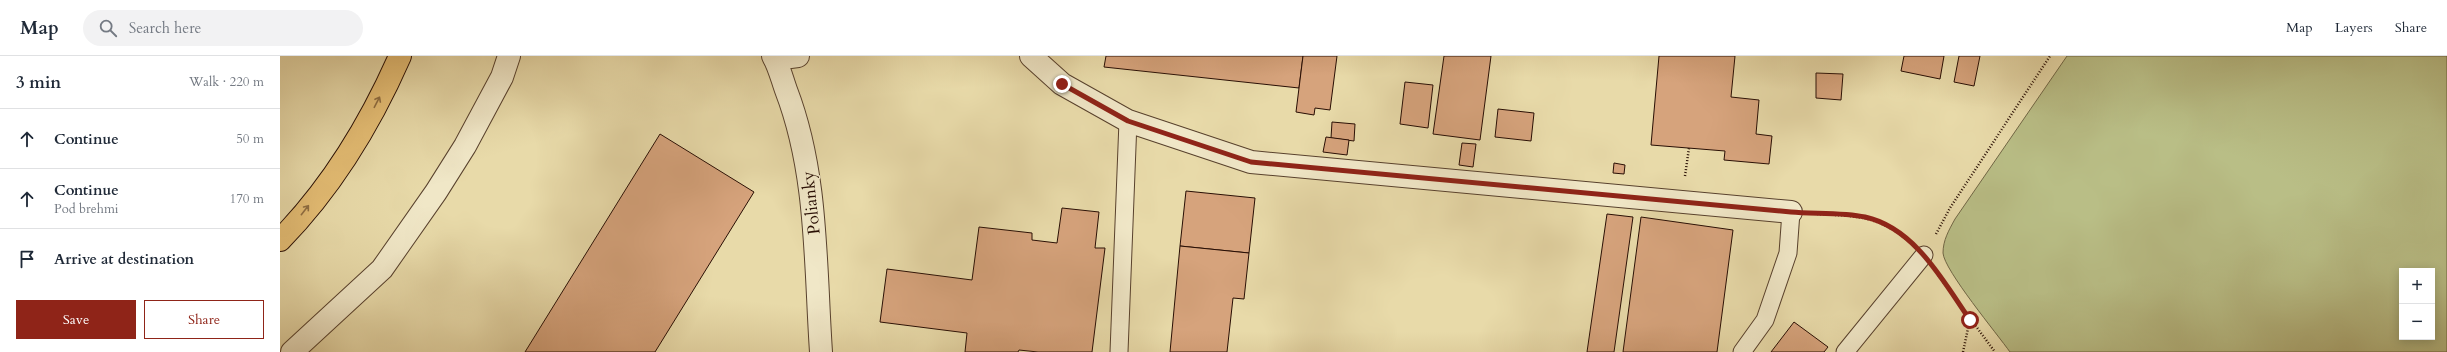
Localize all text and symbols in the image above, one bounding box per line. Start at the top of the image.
search box [83,10,363,46]
text: Map [20,15,59,41]
icon: search [97,17,119,39]
text: Search here [129,18,201,38]
text: Map [2286,18,2313,37]
text: Layers [2335,18,2373,37]
text: Share [2395,18,2427,37]
text: 3 min [16,71,61,94]
text: Walk · 220 m [189,73,264,91]
route end [1053,75,1071,93]
one-way arrow [374,96,382,108]
icon: ahead [16,128,38,150]
text: Continue [54,129,119,149]
text: 50 m [236,130,264,148]
street label: Polianky [796,170,826,236]
text: Continue [54,180,119,200]
icon: ahead [16,188,38,210]
text: 170 m [230,190,264,208]
text: Pod brehmi [54,200,119,218]
one-way arrow [301,204,310,215]
icon: arrive [16,248,38,270]
text: Arrive at destination [54,249,194,269]
map controls [2399,268,2435,340]
button: + [2399,268,2435,304]
button: Save [16,300,136,339]
button: Share [144,300,264,339]
button: − [2399,304,2435,340]
route start [1961,311,1979,329]

